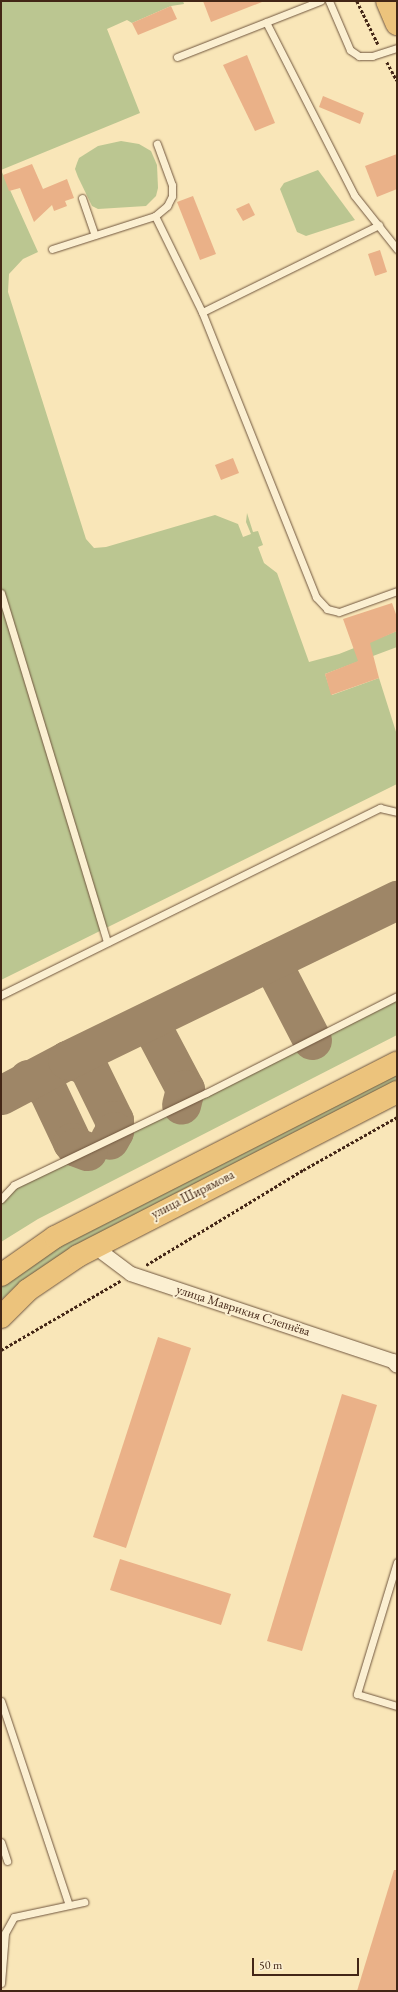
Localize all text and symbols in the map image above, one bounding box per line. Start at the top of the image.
street label: улица Ширямова [149,1167,237,1223]
street label: улица Маврикия Слепнёва [174,1282,312,1340]
scale bar [254,1950,361,1976]
text: 50 m [259,1957,282,1973]

